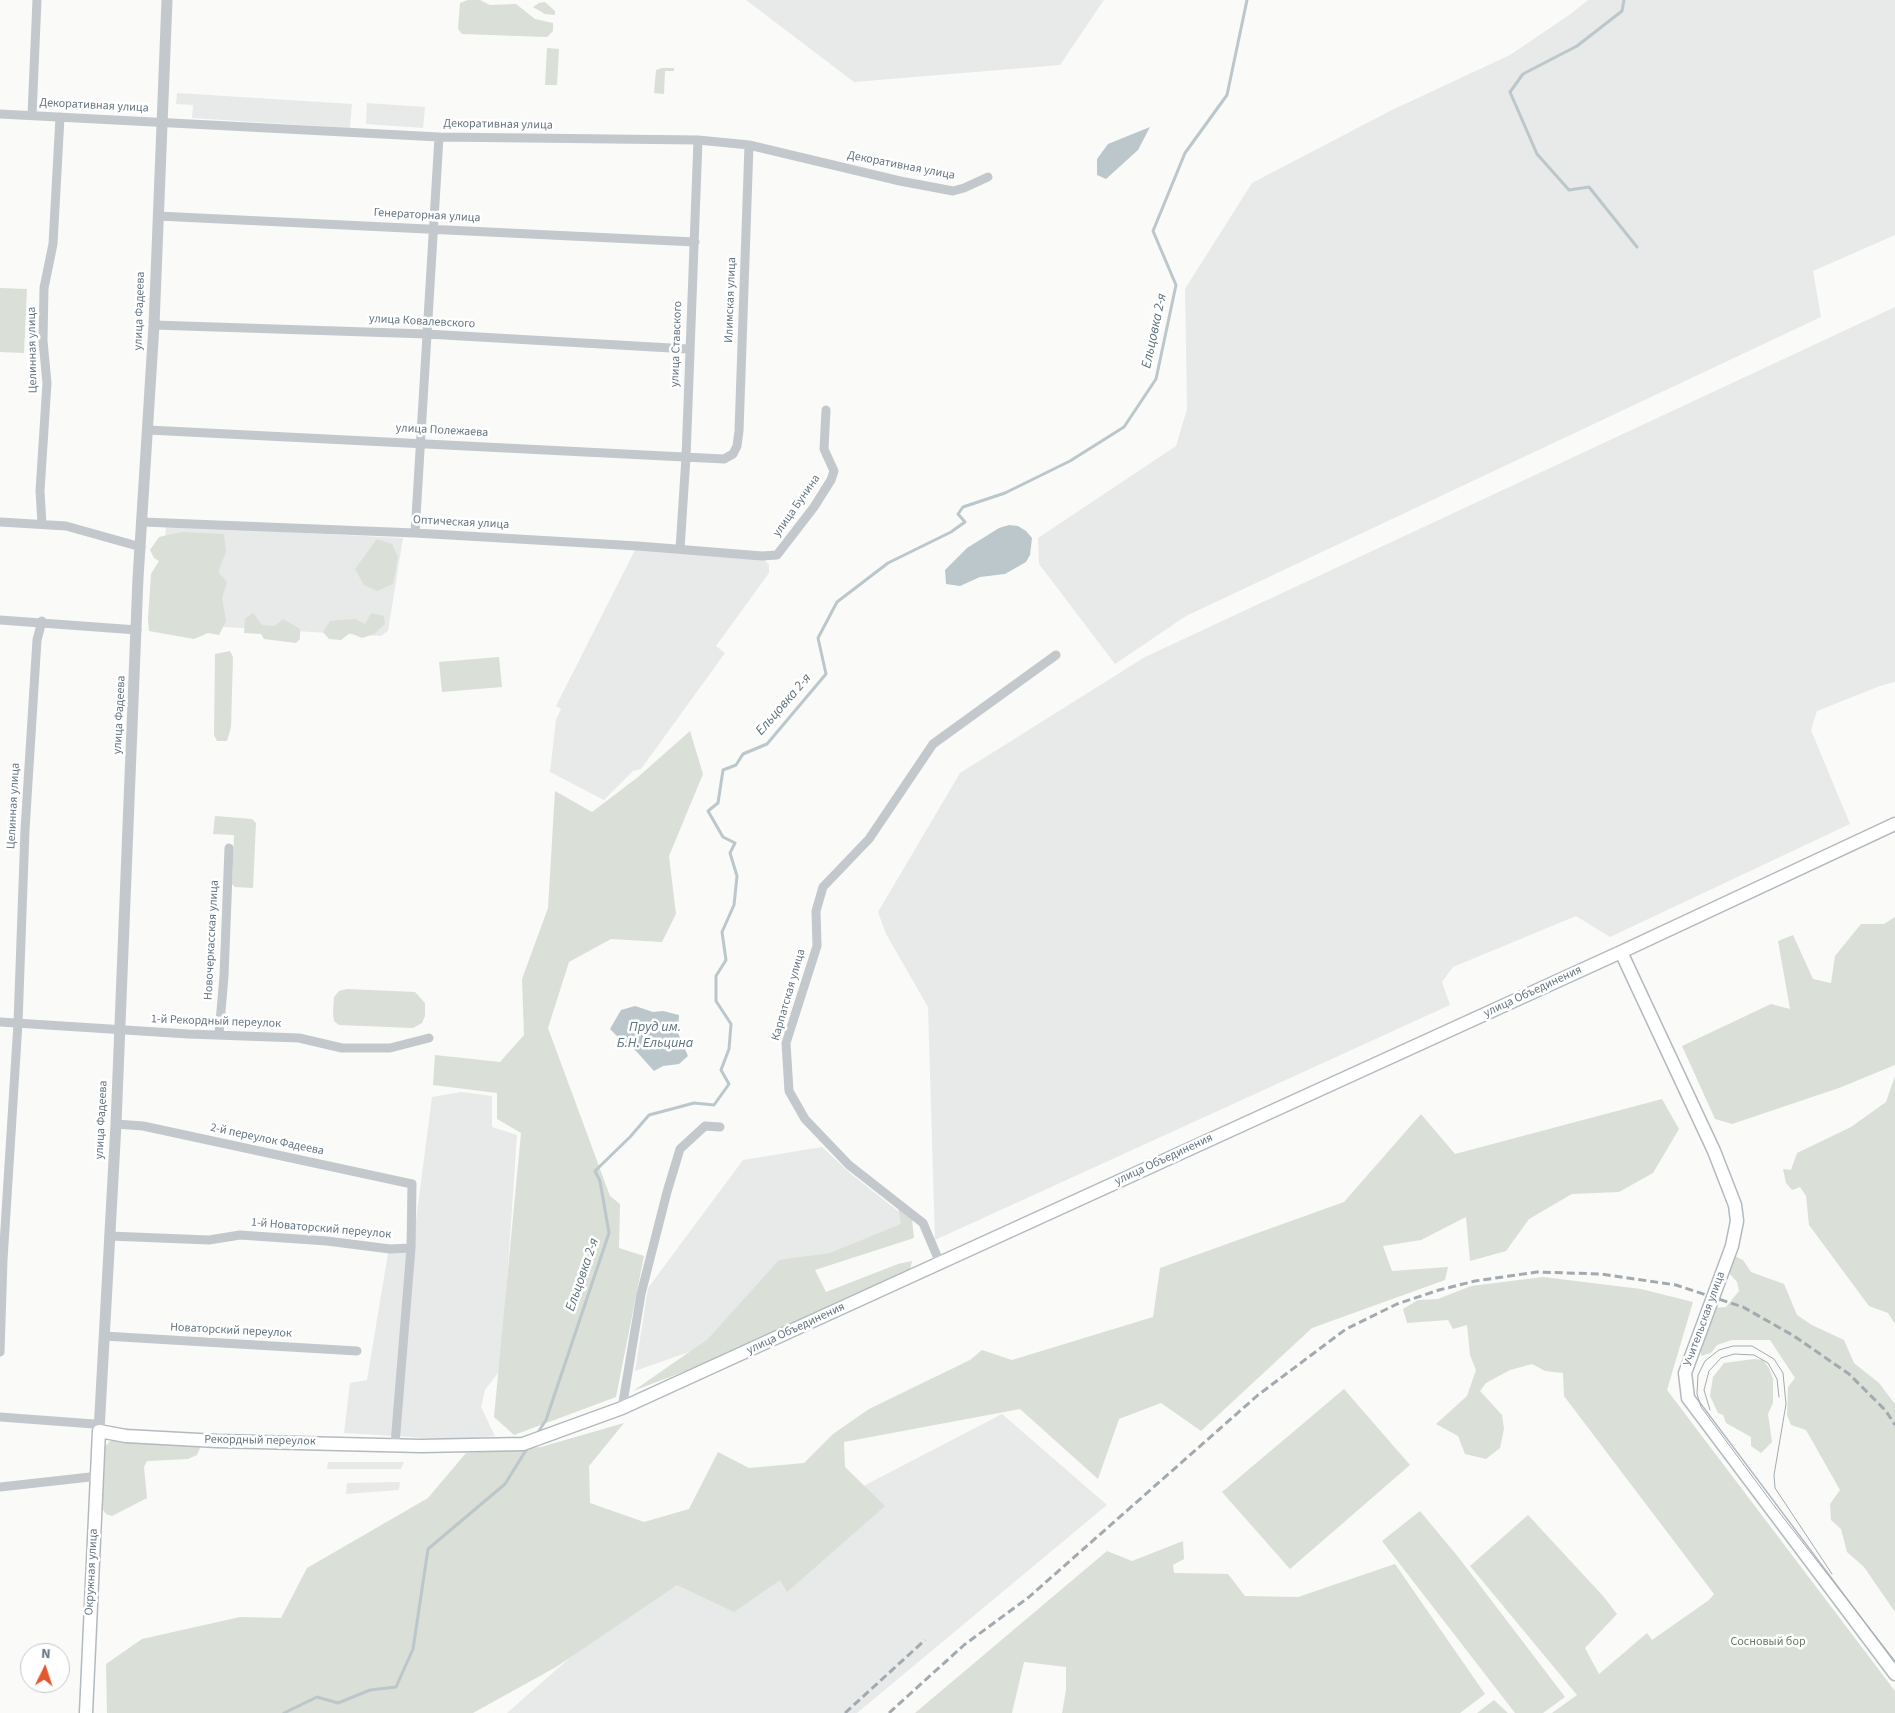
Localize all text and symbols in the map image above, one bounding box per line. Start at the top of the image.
street label: Декоративная улица [39,96,149,116]
street label: Декоративная улица [443,117,553,133]
street label: Декоративная улица [846,148,956,184]
street label: Генераторная улица [373,206,481,226]
street label: Илимская улица [722,257,740,343]
street label: улица Фадеева [131,271,149,351]
water label: Ельцовка 2-я [1139,292,1171,370]
street label: улица Ставского [668,301,686,387]
street label: Целинная улица [25,307,41,393]
street label: улица Ковалевского [368,312,476,332]
street label: улица Полежаева [395,421,489,441]
street label: улица Бунина [770,472,824,540]
street label: Оптическая улица [413,513,509,533]
water label: Ельцовка 2-я [753,671,815,739]
street label: улица Фадеева [111,675,129,755]
street label: Целинная улица [5,762,23,850]
street label: Новочеркасская улица [202,880,222,1000]
street label: Карпатская улица [769,947,809,1043]
street label: улица Объединения [1482,963,1584,1021]
street label: 1-й Рекордный переулок [151,1013,281,1031]
water label: Пруд им. Б.Н. Ельцина [617,1020,693,1052]
street label: улица Фадеева [93,1080,111,1160]
street label: 2-й переулок Фадеева [209,1121,325,1159]
street label: улица Объединения [1113,1131,1215,1189]
street label: 1-й Новаторский переулок [250,1216,392,1242]
water label: Ельцовка 2-я [563,1236,603,1314]
street label: Учительская улица [1681,1270,1729,1368]
street label: улица Объединения [745,1300,847,1358]
street label: Новаторский переулок [170,1321,292,1341]
street label: Рекордный переулок [204,1433,316,1449]
street label: Окружная улица [83,1528,101,1616]
park label: Сосновый бор [1730,1635,1806,1649]
north arrow [20,1643,70,1693]
text: N [41,1644,51,1664]

